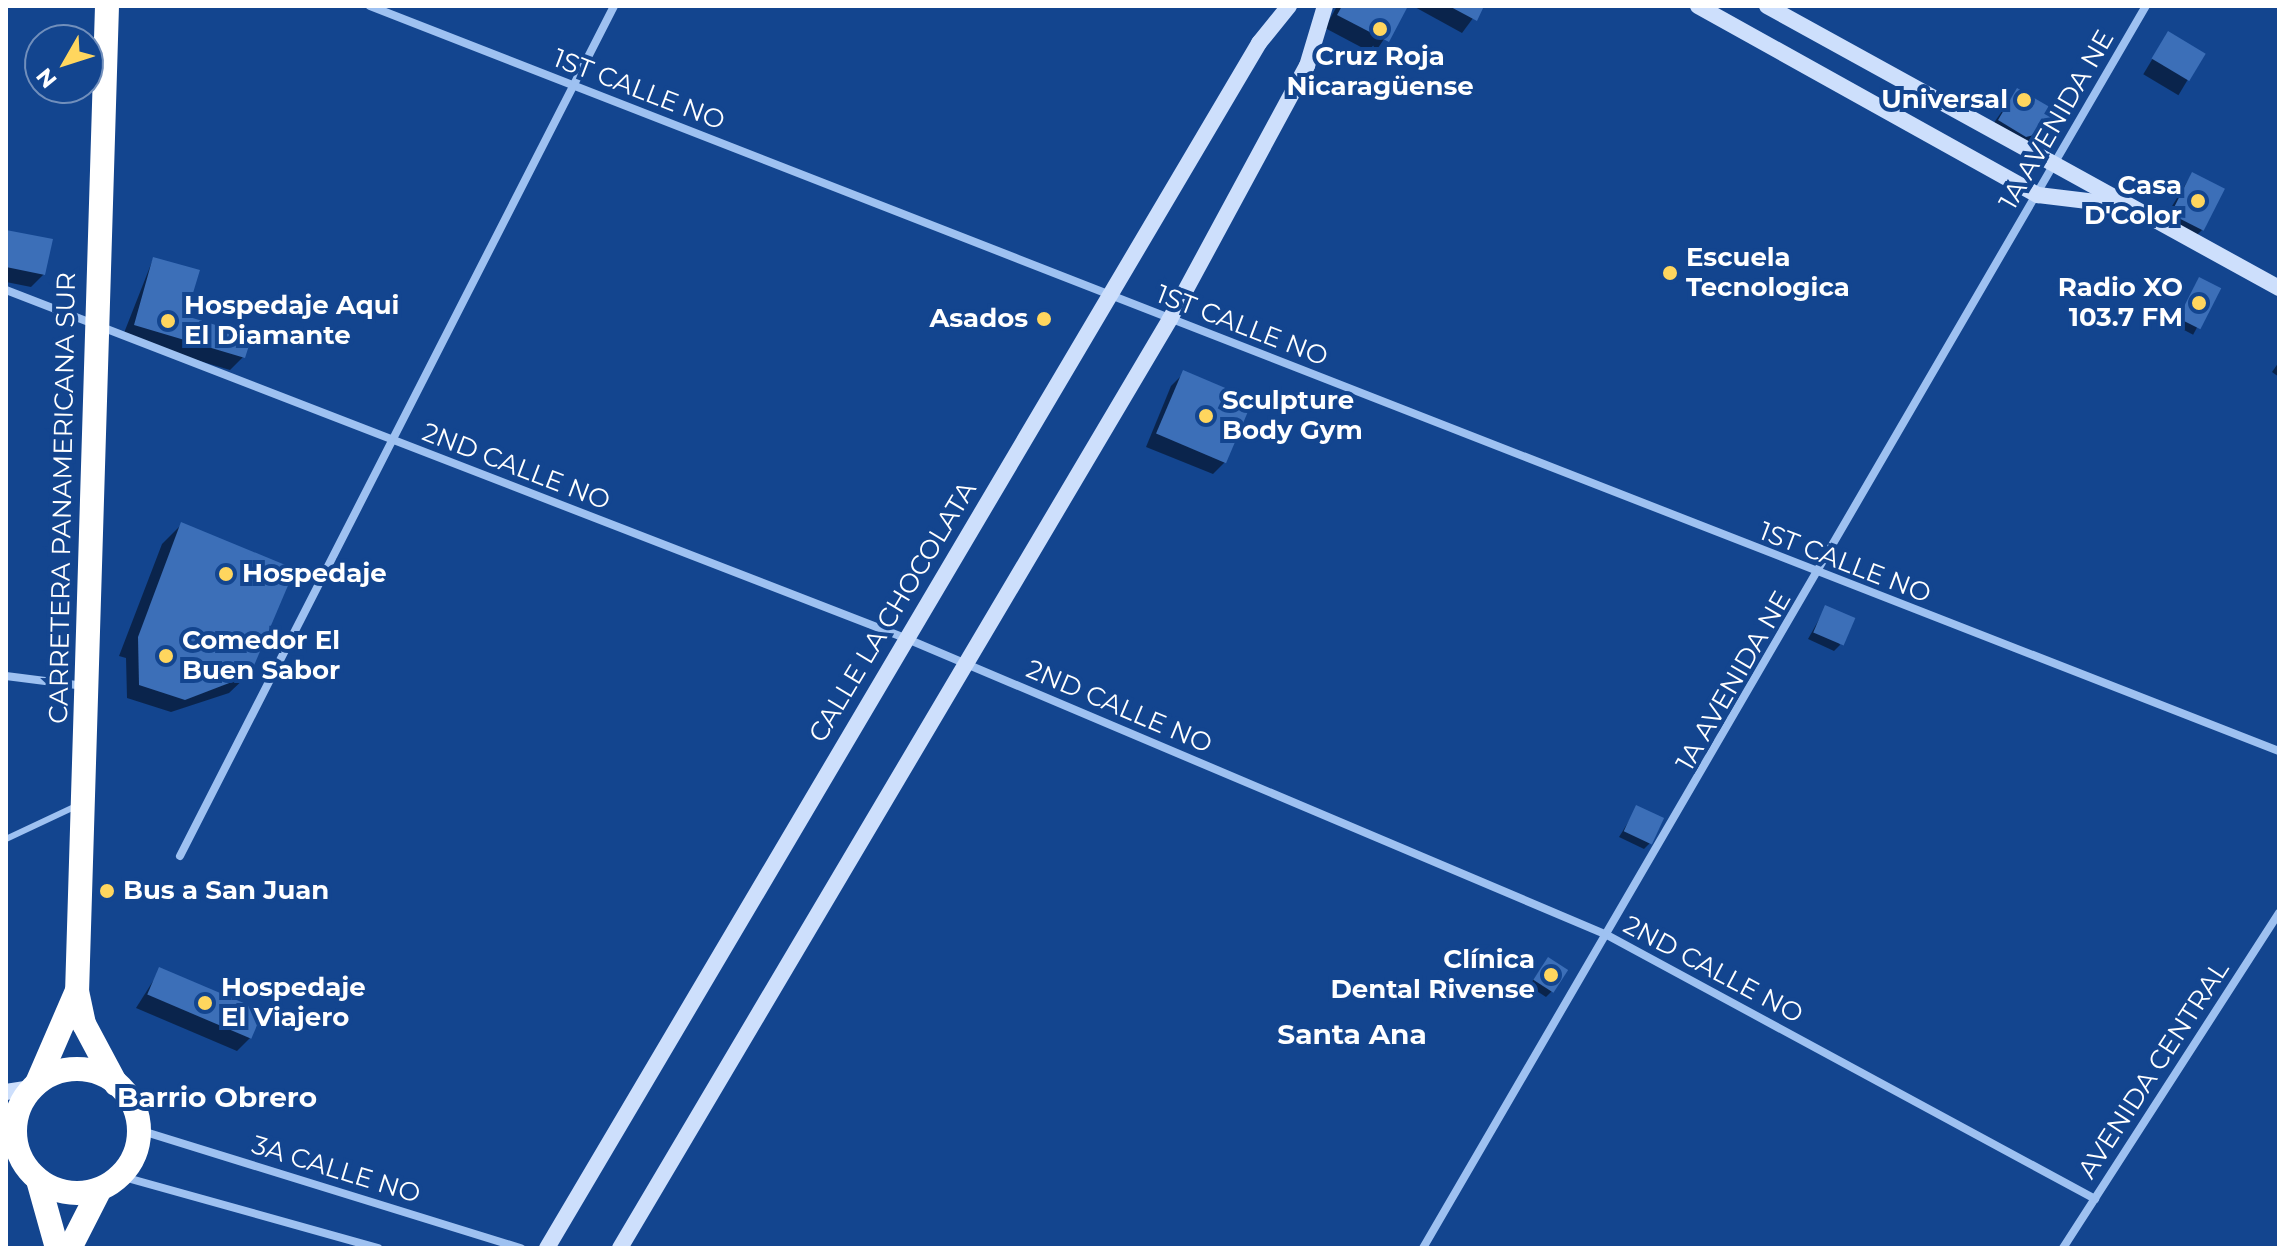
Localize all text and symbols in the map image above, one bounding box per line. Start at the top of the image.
marker: Cruz Roja Nicaragüense [1371,20,1389,38]
north arrow [24,24,104,104]
street label: 1A AVENIDA NE [1993,25,2121,215]
place label: Cruz Roja Nicaragüense [1286,41,1474,102]
street label: 1ST CALLE NO [549,43,729,137]
text: N [30,63,63,94]
place label: Universal [1881,84,2008,116]
marker: Universal [2015,91,2033,109]
place label: Casa D'Color [2084,170,2182,232]
marker: Casa D'Color [2189,192,2207,210]
place label: Escuela Tecnologica [1686,242,1850,304]
marker: Escuela Tecnologica [1661,264,1679,282]
street label: CARRETERA PANAMERICANA SUR [43,272,83,724]
place label: Radio XO 103.7 FM [2058,272,2183,334]
street label: 1ST CALLE NO [1152,279,1332,373]
place label: Hospedaje Aqui El Diamante [184,290,399,352]
marker: Radio XO 103.7 FM [2190,294,2208,312]
place label: Asados [929,303,1028,335]
marker: Asados [1035,310,1053,328]
marker: Hospedaje Aqui El Diamante [159,312,177,330]
place label: Sculpture Body Gym [1222,385,1363,446]
marker: Sculpture Body Gym [1197,407,1215,425]
street label: 2ND CALLE NO [418,417,614,517]
street label: CALLE LA CHOCOLATA [803,476,983,748]
street label: 1ST CALLE NO [1755,516,1935,610]
place label: Hospedaje [242,558,387,590]
marker: Hospedaje [217,565,235,583]
street label: 1A AVENIDA NE [1670,586,1798,776]
place label: Comedor El Buen Sabor [182,625,340,686]
marker: Comedor El Buen Sabor [157,647,175,665]
street label: 2ND CALLE NO [1022,654,1216,760]
place label: Bus a San Juan [123,875,329,907]
marker: Bus a San Juan [98,882,116,900]
street label: 2ND CALLE NO [1618,910,1808,1030]
place label: Clínica Dental Rivense [1330,944,1535,1006]
street label: AVENIDA CENTRAL [2072,955,2236,1185]
marker: Clínica Dental Rivense [1542,966,1560,984]
place label: Hospedaje El Viajero [221,972,366,1034]
marker: Hospedaje El Viajero [196,994,214,1012]
district label: Santa Ana [1277,1017,1427,1051]
district label: Barrio Obrero [117,1080,317,1114]
street label: 3A CALLE NO [248,1130,424,1210]

